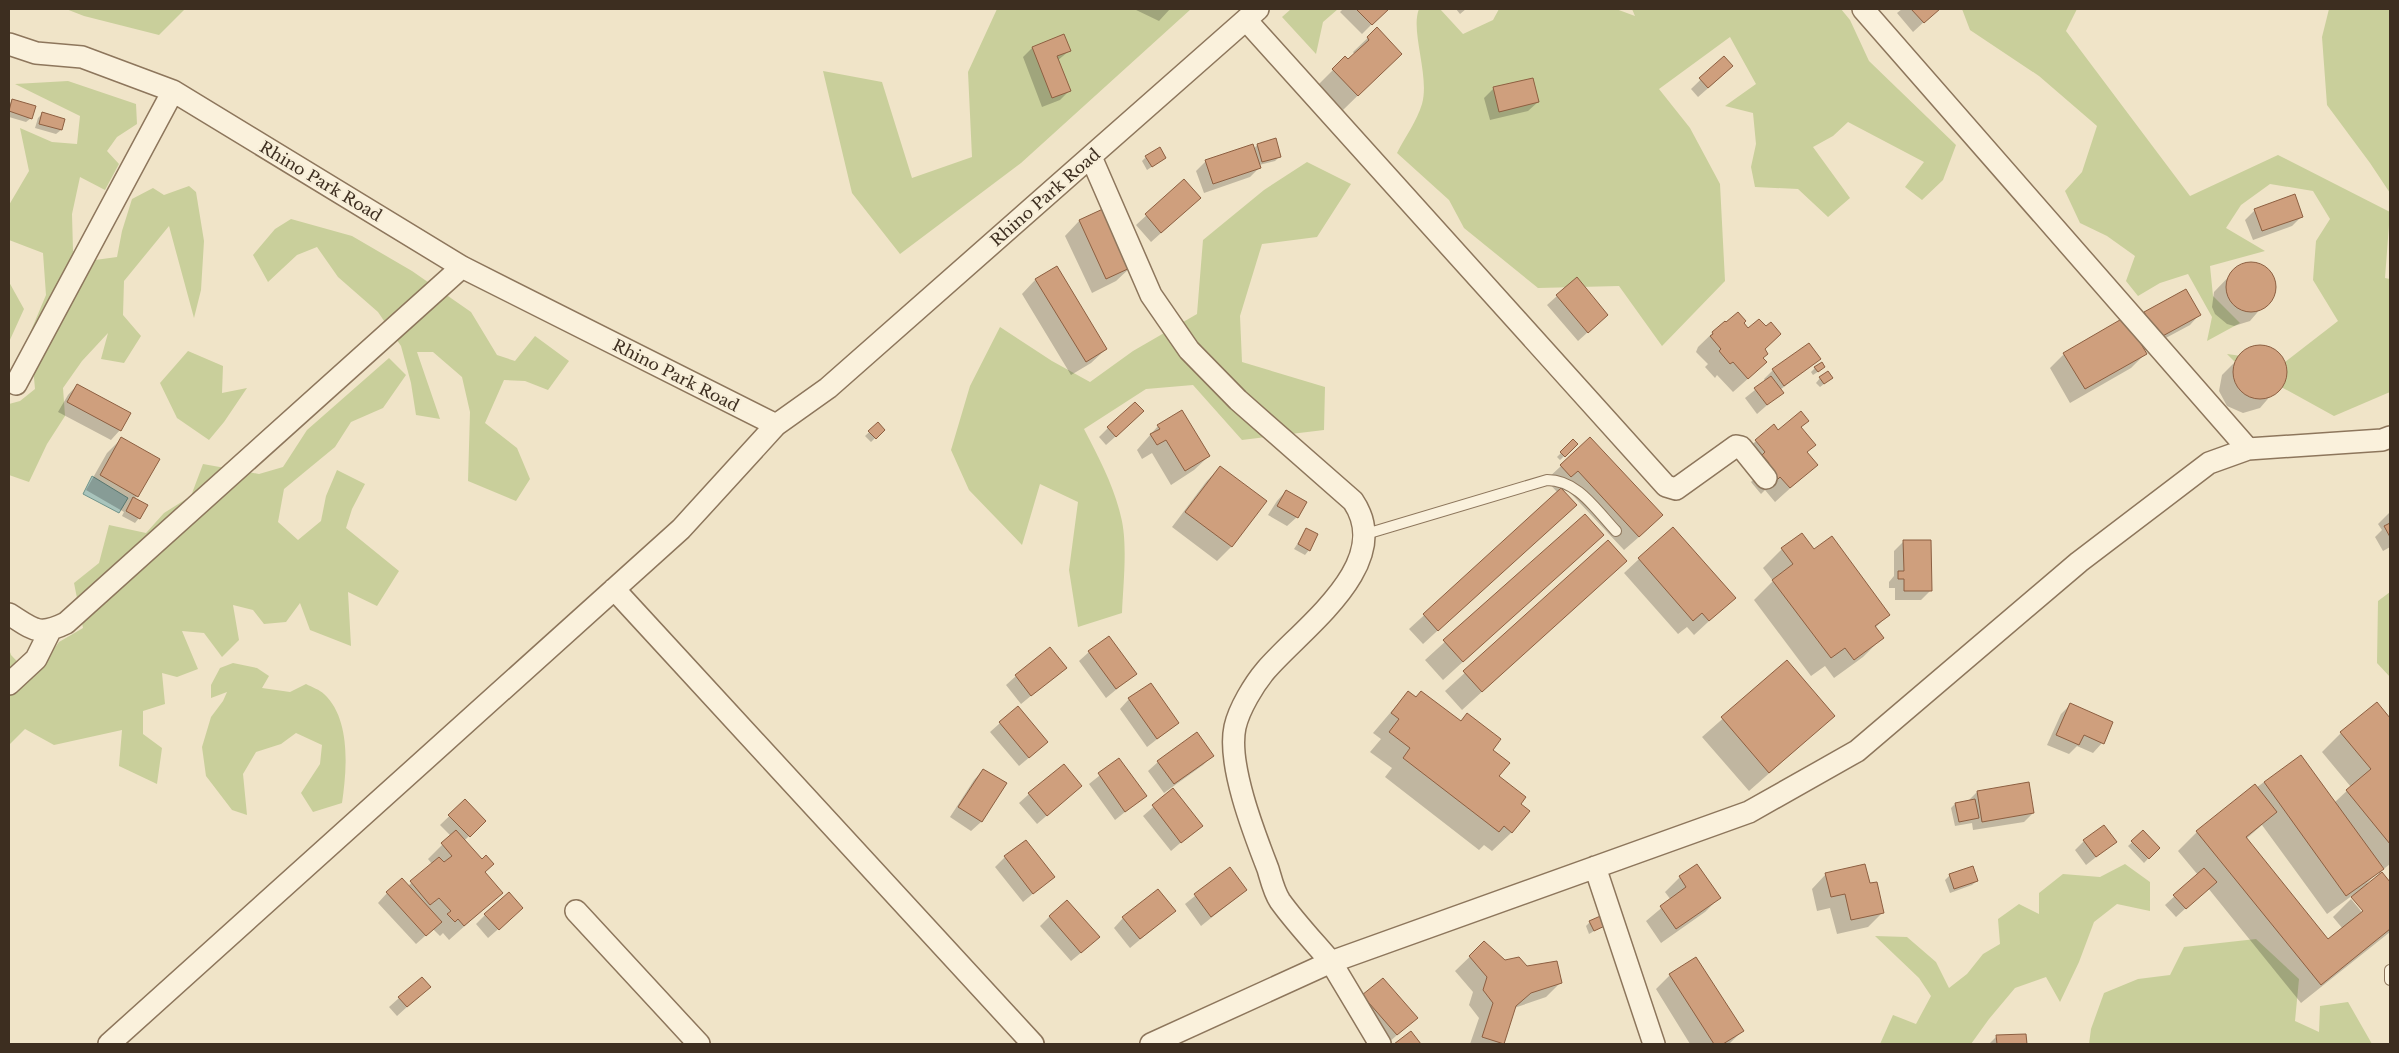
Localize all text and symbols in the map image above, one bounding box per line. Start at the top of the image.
street label: Rhino Park Road [256,137,386,226]
street label: Rhino Park Road [986,144,1104,250]
street label: Rhino Park Road [609,334,743,416]

